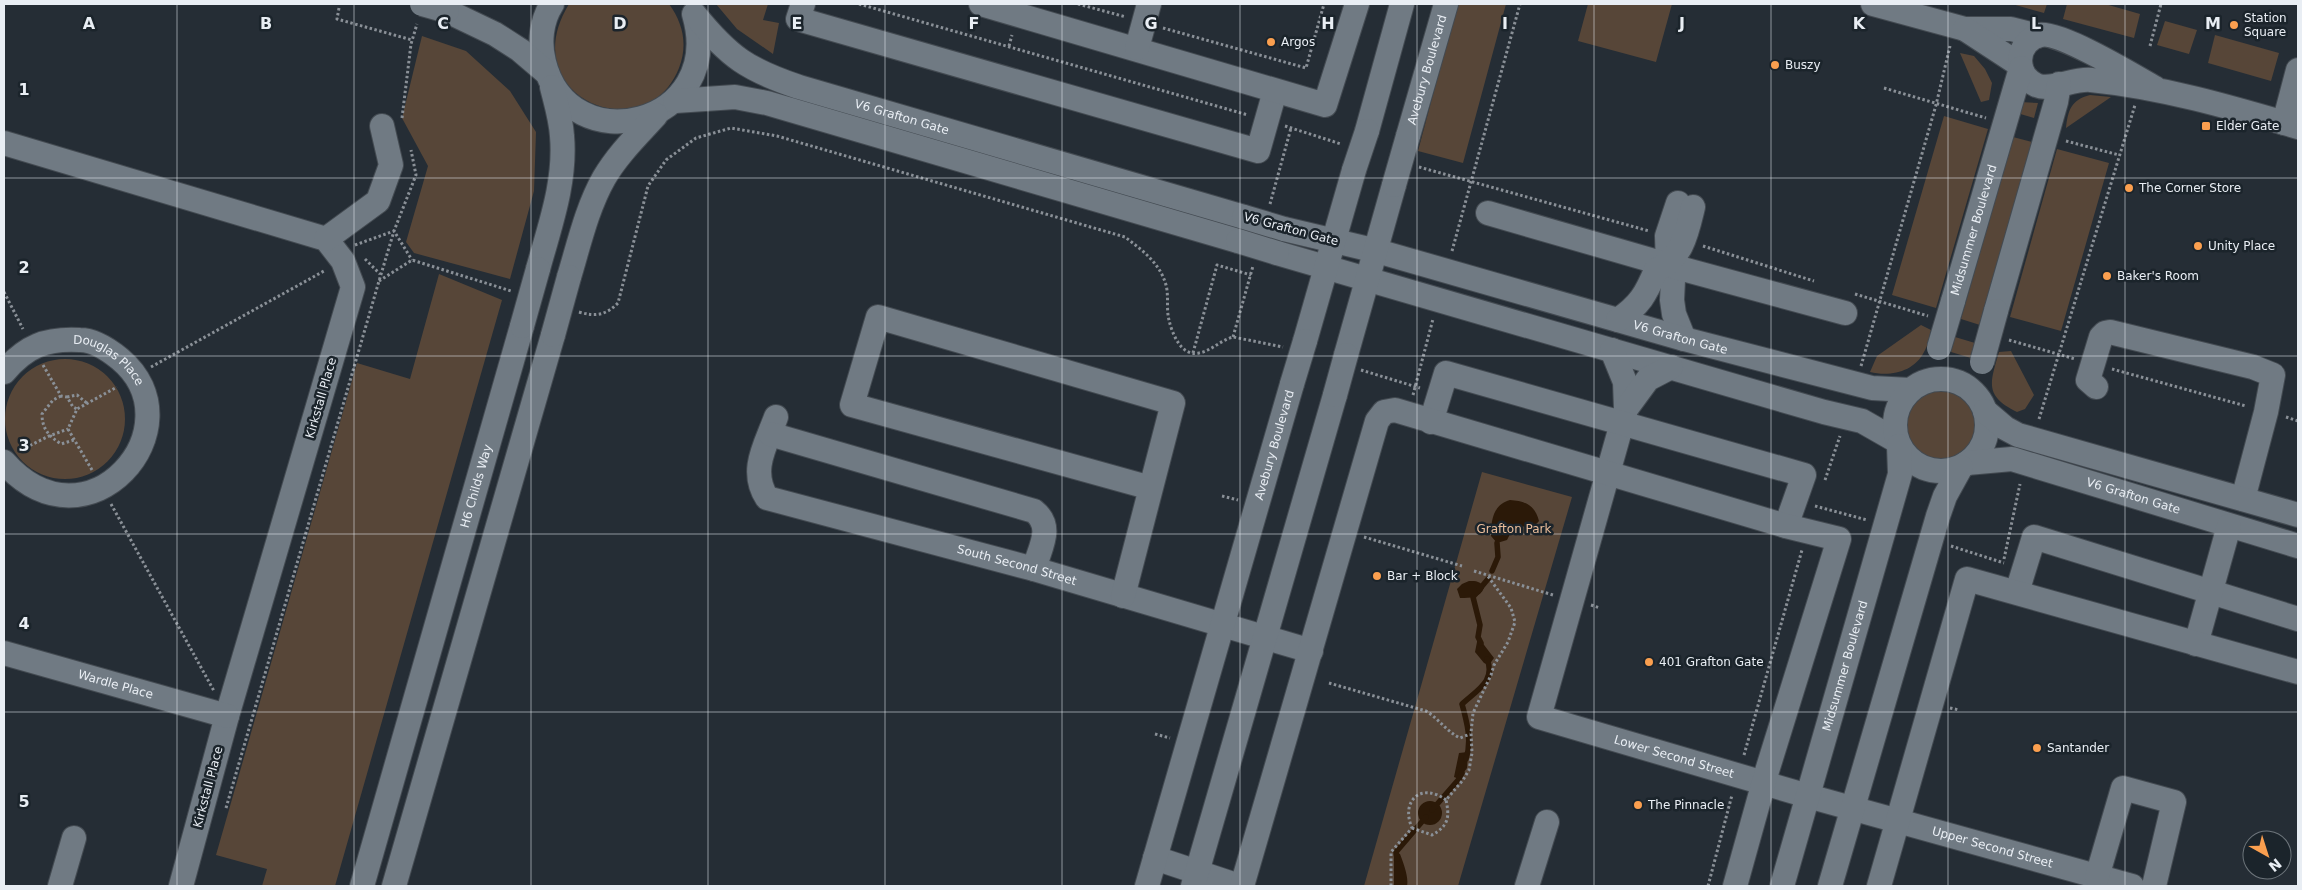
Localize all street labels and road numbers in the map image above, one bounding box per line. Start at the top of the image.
street label: Avebury Boulevard [1405,13,1450,126]
street label: V6 Grafton Gate [853,97,951,137]
street label: Midsummer Boulevard [1948,163,1999,297]
street label: V6 Grafton Gate [1242,210,1340,248]
street label: V6 Grafton Gate [1631,318,1729,357]
street label: Douglas Place [73,333,147,388]
street label: Kirkstall Place [303,356,339,440]
street label: Avebury Boulevard [1252,388,1297,502]
street label: H6 Childs Way [458,443,495,530]
street label: V6 Grafton Gate [2085,475,2182,517]
street label: South Second Street [956,542,1078,588]
street label: Midsummer Boulevard [1820,599,1870,733]
street label: Wardle Place [77,667,155,702]
street label: Lower Second Street [1612,732,1736,781]
street label: Kirkstall Place [190,745,226,829]
street label: Upper Second Street [1930,824,2055,871]

